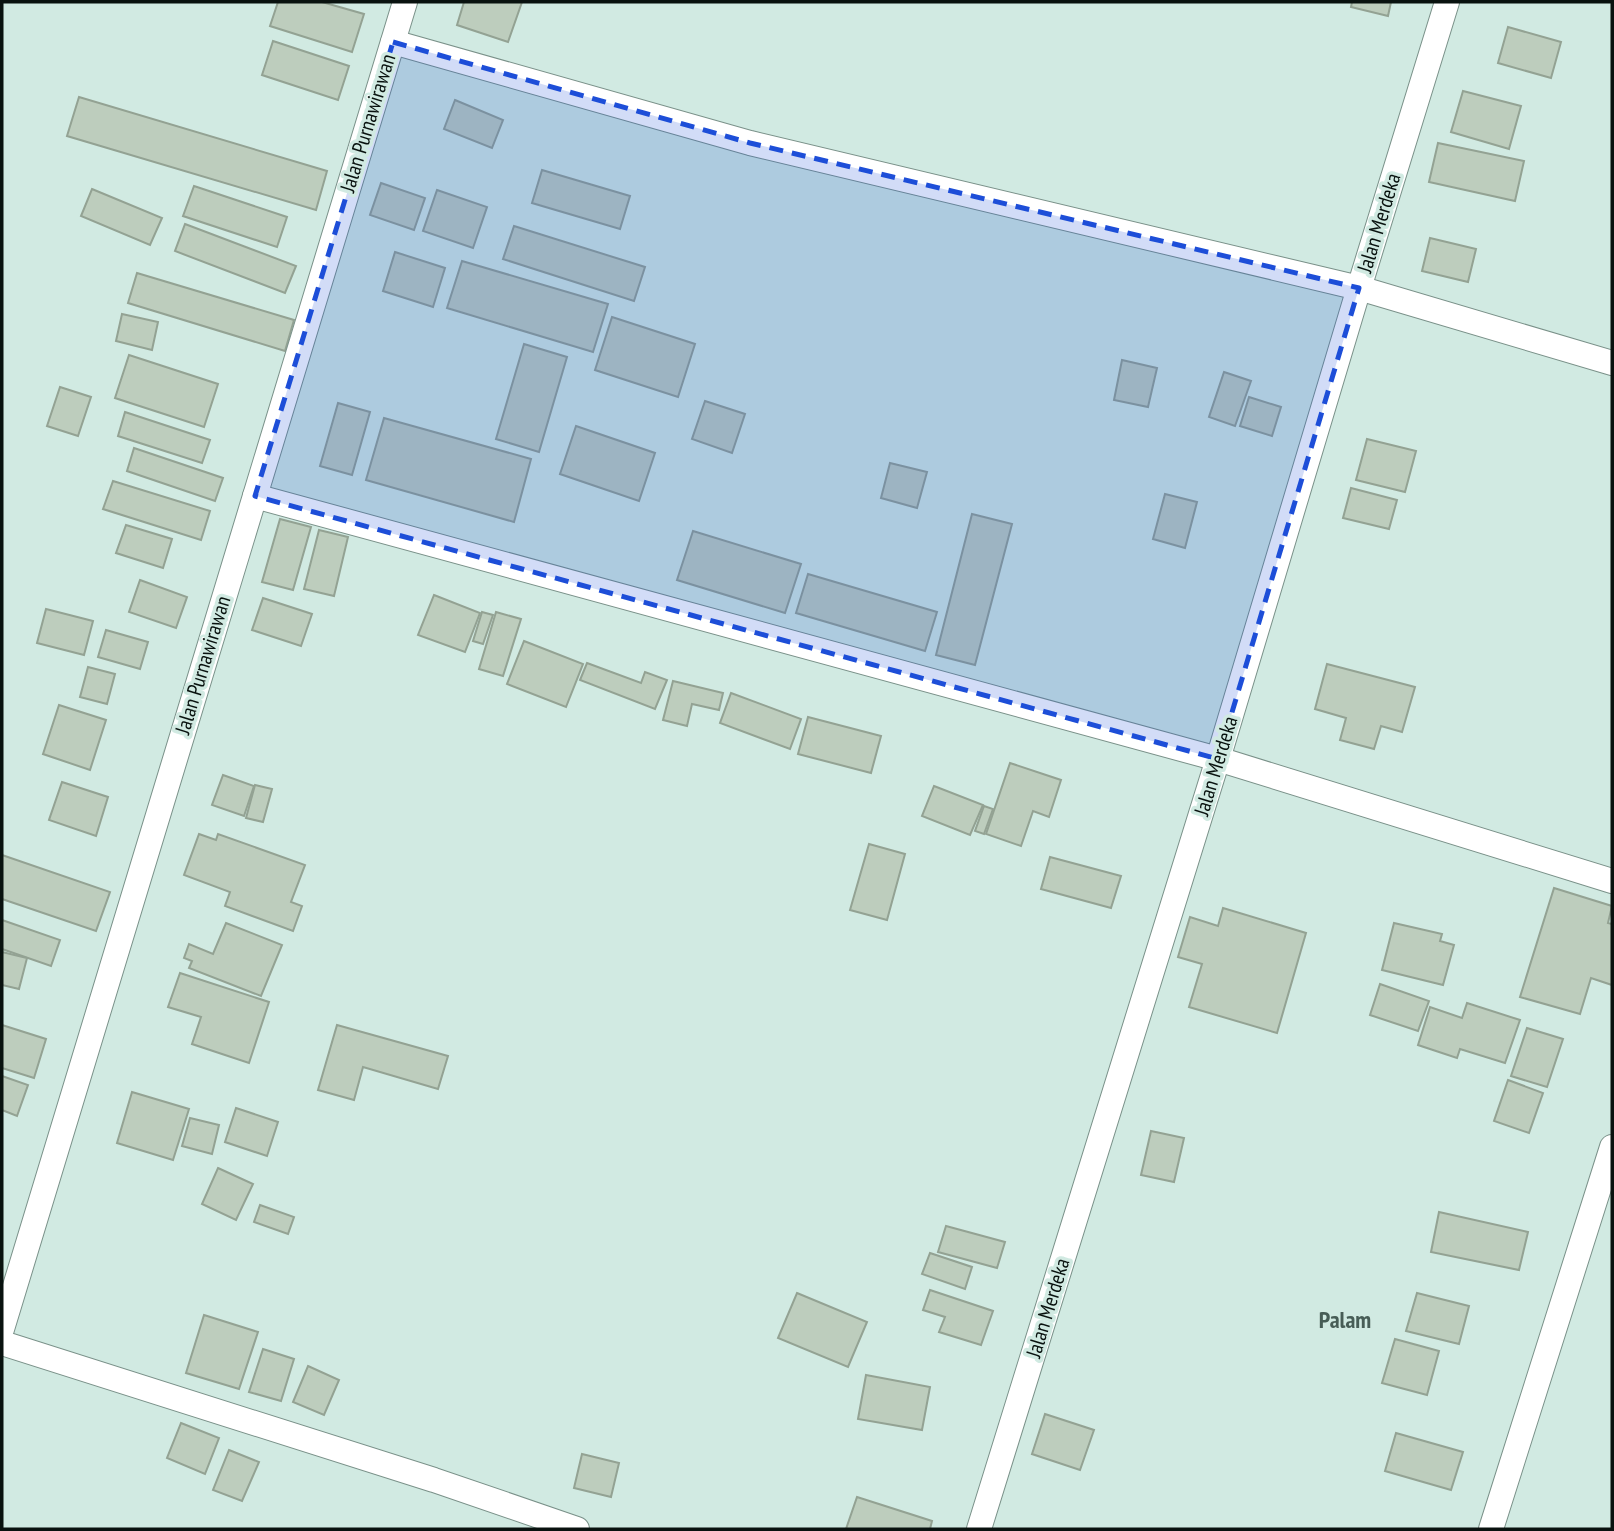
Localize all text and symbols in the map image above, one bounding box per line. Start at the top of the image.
street label: Jalan Purnawirawan [333,51,401,196]
street label: Jalan Merdeka [1350,170,1406,277]
street label: Jalan Purnawirawan [168,593,236,738]
street label: Jalan Merdeka [1187,713,1243,820]
street label: Jalan Merdeka [1019,1255,1075,1362]
district label: Palam [1319,1304,1371,1335]

